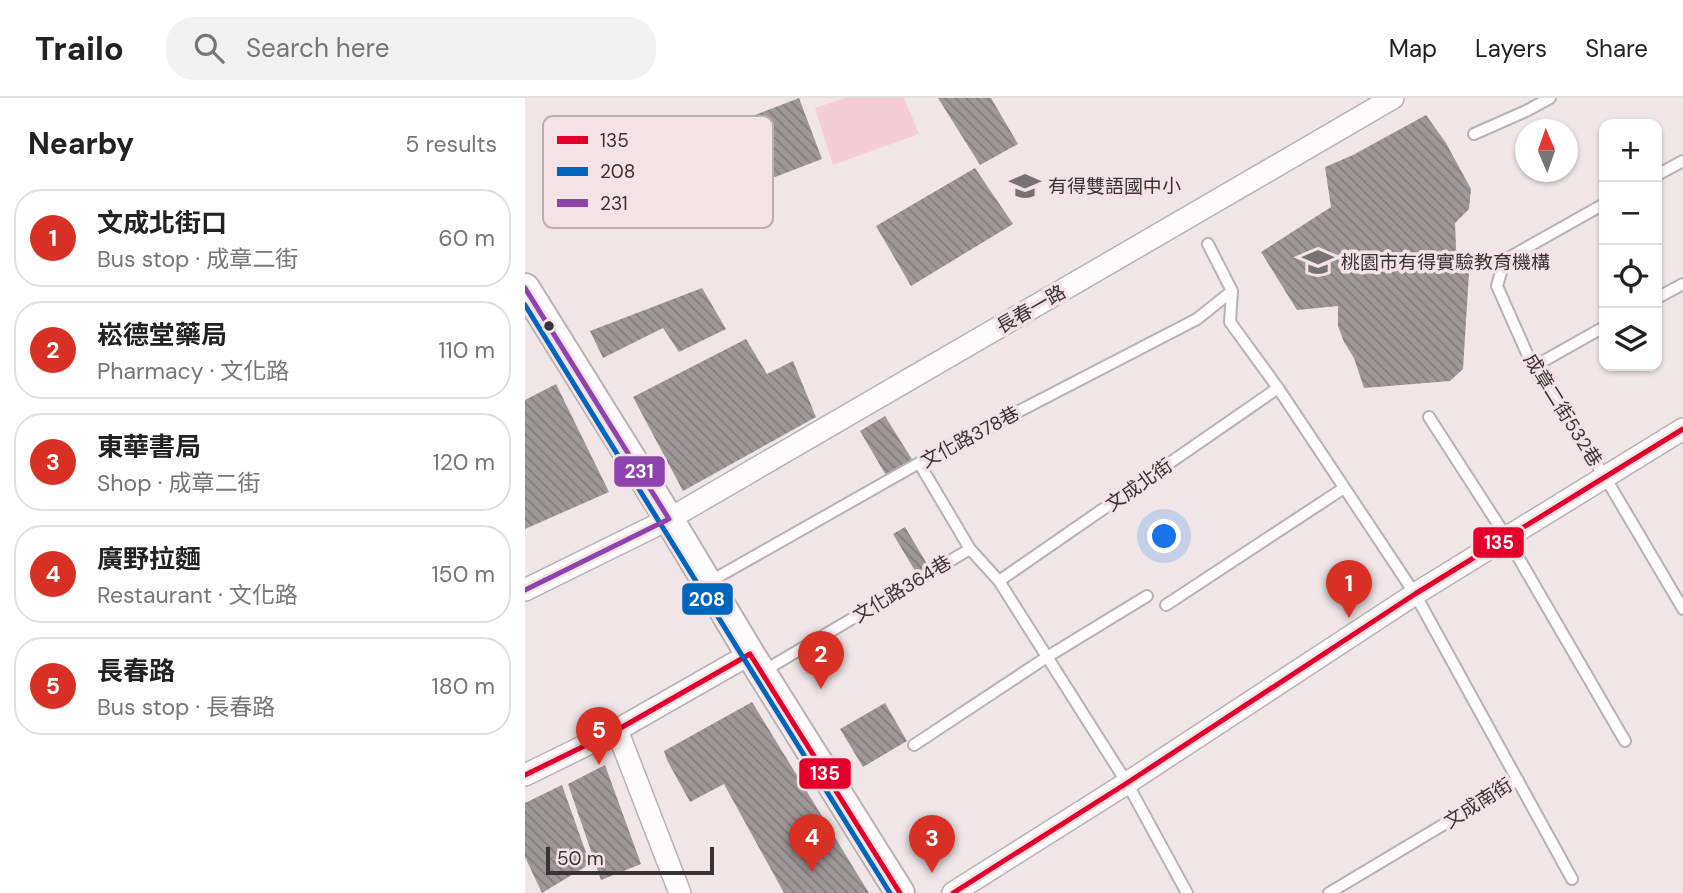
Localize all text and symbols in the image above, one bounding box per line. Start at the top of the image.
search box [166,17,656,80]
text: Trailo [35,27,124,70]
icon: search [190,29,228,67]
text: Search here [246,31,389,65]
text: Map [1389,33,1437,64]
text: Layers [1475,33,1547,64]
text: Share [1585,33,1648,64]
legend [543,116,773,228]
north arrow [1515,119,1578,182]
map controls [1599,119,1662,371]
button: + [1599,119,1662,182]
text: Nearby [28,124,134,163]
text: 135 [600,128,629,153]
text: 5 results [405,129,497,159]
text: 208 [600,159,635,184]
school or university icon: 有得雙語國中小 [1008,169,1042,203]
place label: 有得雙語國中小 [1048,174,1181,199]
button: − [1599,182,1662,245]
text: 231 [600,191,628,216]
text: 文成北街口 [97,206,227,240]
text: 1 [49,223,57,253]
text: 60 m [438,223,495,253]
text: Bus stop · 成章二街 [97,244,298,274]
school or university icon: 桃園市有得實驗教育機構 [1301,245,1335,279]
button: locate [1599,245,1662,308]
place label: 桃園市有得實驗教育機構 [1341,250,1550,275]
street label: 長春一路 [992,279,1070,339]
button: layers [1599,308,1662,371]
text: 崧德堂藥局 [97,318,227,352]
unlabelled marker [542,319,556,333]
text: 2 [46,335,60,365]
text: 110 m [438,335,495,365]
street label: 成章二街532巷 [1518,349,1608,471]
text: Pharmacy · 文化路 [97,356,289,386]
street label: 文化路378巷 [916,401,1024,473]
text: 東華書局 [97,430,201,464]
text: 3 [46,447,60,477]
text: 120 m [432,447,495,477]
street label: 文成北街 [1101,453,1177,517]
line badge: 231 [613,455,666,488]
text: 231 [624,459,654,484]
text: Shop · 成章二街 [97,468,260,498]
your location [1147,519,1181,553]
line badge: 135 [1472,526,1525,559]
text: 135 [1484,530,1514,555]
text: 廣野拉麵 [97,542,201,576]
street label: 文化路364巷 [848,550,956,628]
text: 4 [46,559,60,589]
text: 150 m [431,559,495,589]
pin: 1 [1326,560,1372,618]
text: Restaurant · 文化路 [97,580,298,610]
line badge: 208 [681,582,734,616]
text: 208 [689,587,725,612]
pin: 2 [798,631,844,689]
text: 長春路 [97,654,175,688]
text: 5 [46,671,60,701]
text: 180 m [431,671,495,701]
text: Bus stop · 長春路 [97,692,275,722]
pin: 5 [576,707,622,765]
line badge: 135 [798,757,852,790]
text: 135 [810,761,840,786]
street label: 文成南街 [1439,772,1517,834]
pin: 4 [789,814,835,872]
pin: 3 [909,815,955,873]
scale bar [546,844,714,876]
text: 50 m [557,846,604,871]

